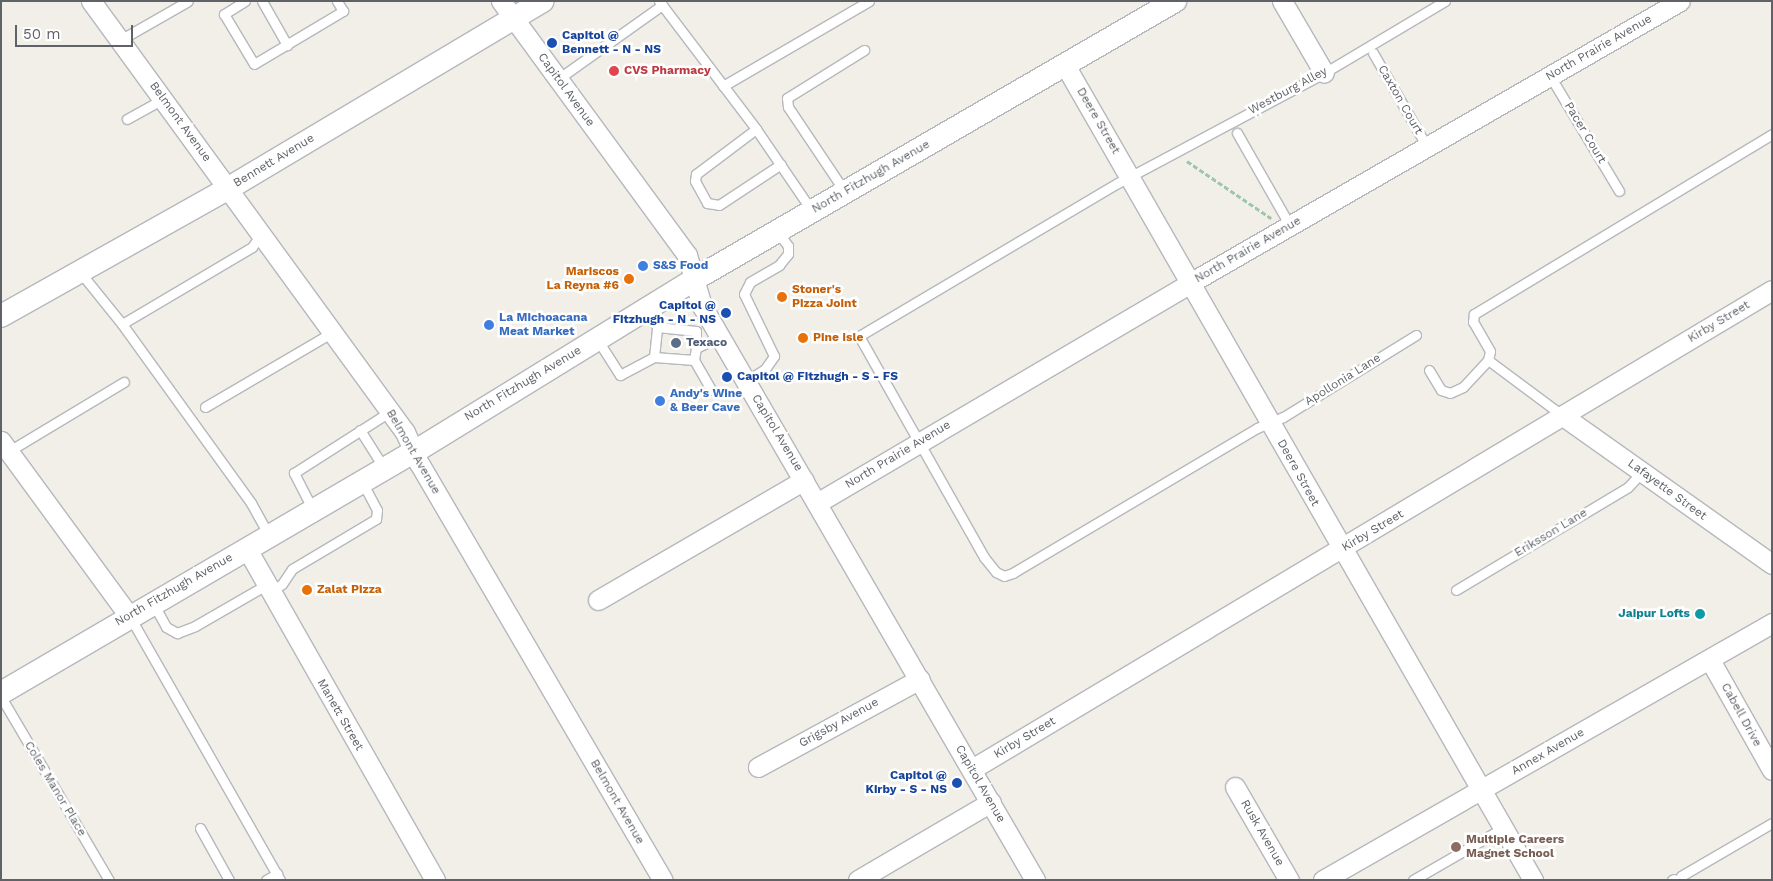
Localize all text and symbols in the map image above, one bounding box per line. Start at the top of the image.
street label: North Prairie Avenue [1543,12,1655,84]
scale bar [18,15,135,47]
text: 50 m [23,25,60,43]
place label: Capitol @ Bennett - N - NS [562,29,661,57]
marker: Capitol @ Bennett - N - NS [546,37,558,49]
street label: Capitol Avenue [534,50,598,130]
street label: Caxton Court [1374,63,1426,137]
place label: CVS Pharmacy [624,64,711,78]
street label: Westburg Alley [1246,64,1330,118]
marker: CVS Pharmacy [608,65,620,77]
street label: Belmont Avenue [146,79,214,165]
street label: Deere Street [1073,85,1123,157]
street label: Pacer Court [1561,100,1609,166]
street label: Bennett Avenue [231,131,317,191]
street label: North Fitzhugh Avenue [809,137,933,217]
street label: North Prairie Avenue [1192,214,1304,286]
place label: S&S Food [653,259,708,273]
marker: S&S Food [637,260,649,272]
place label: Mariscos La Reyna #6 [546,265,619,293]
marker: Mariscos La Reyna #6 [623,273,635,285]
place label: Stoner's Pizza Joint [792,283,857,311]
marker: Stoner's Pizza Joint [776,291,788,303]
street label: Kirby Street [1685,298,1753,346]
place label: Capitol @ Fitzhugh - N - NS [613,299,716,327]
marker: Capitol @ Fitzhugh - N - NS [720,307,732,319]
place label: La Michoacana Meat Market [499,311,587,339]
marker: La Michoacana Meat Market [483,319,495,331]
place label: Pine Isle [813,331,863,345]
marker: Pine Isle [797,332,809,344]
place label: Texaco [686,336,727,350]
marker: Texaco [670,337,682,349]
street label: North Fitzhugh Avenue [462,343,584,425]
street label: Apollonia Lane [1302,351,1384,409]
place label: Capitol @ Fitzhugh - S - FS [737,370,898,384]
marker: Capitol @ Fitzhugh - S - FS [721,371,733,383]
place label: Andy's Wine & Beer Cave [670,387,742,415]
street label: Capitol Avenue [748,392,806,474]
marker: Andy's Wine & Beer Cave [654,395,666,407]
street label: Belmont Avenue [383,407,443,497]
street label: North Prairie Avenue [843,418,953,492]
street label: Deere Street [1274,437,1322,509]
street label: Lafayette Street [1625,457,1709,523]
street label: Eriksson Lane [1512,506,1590,560]
street label: Kirby Street [1339,507,1407,555]
street label: North Fitzhugh Avenue [112,550,236,630]
place label: Zalat Pizza [317,583,382,597]
marker: Zalat Pizza [301,584,313,596]
place label: Jaipur Lofts [1618,607,1690,621]
marker: Jaipur Lofts [1694,608,1706,620]
street label: Manett Street [314,676,366,754]
street label: Cabell Drive [1718,681,1764,749]
street label: Grigsby Avenue [796,695,882,751]
street label: Kirby Street [991,714,1059,762]
street label: Annex Avenue [1509,725,1587,779]
street label: Coles Manor Place [21,739,89,839]
street label: Capitol Avenue [952,742,1008,826]
street label: Belmont Avenue [587,757,647,847]
place label: Capitol @ Kirby - S - NS [865,769,947,797]
marker: Capitol @ Kirby - S - NS [951,777,963,789]
street label: Rusk Avenue [1237,797,1287,869]
place label: Multiple Careers Magnet School [1466,833,1564,861]
marker: Multiple Careers Magnet School [1450,841,1462,853]

